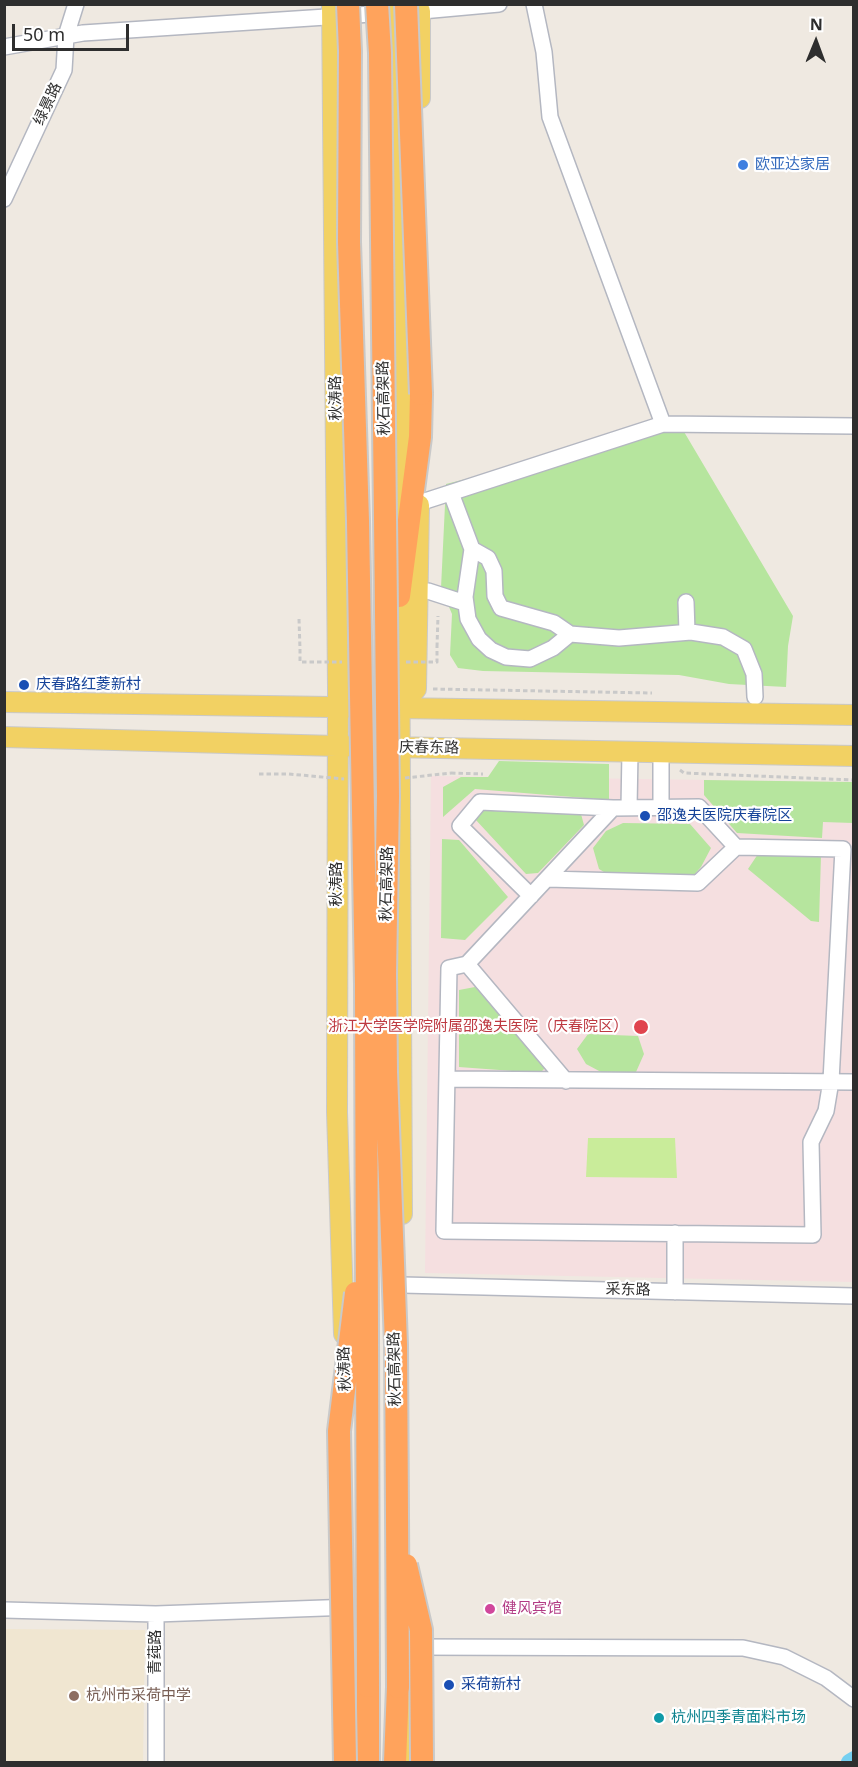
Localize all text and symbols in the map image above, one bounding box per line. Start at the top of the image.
scale bar [15,12,132,50]
north arrow [786,12,846,72]
text: N [810,13,823,35]
text: 50 m [23,22,65,46]
street label: 绿景路 [30,80,66,128]
place label: 欧亚达家居 [755,156,830,174]
marker: 欧亚达家居 [736,158,750,172]
street label: 秋石高架路 [374,360,394,436]
street label: 秋涛路 [327,375,345,421]
place label: 庆春路红菱新村 [36,676,141,694]
marker: 庆春路红菱新村 [17,678,31,692]
street label: 庆春东路 [399,738,459,758]
place label: 邵逸夫医院庆春院区 [657,807,792,825]
marker: 邵逸夫医院庆春院区 [638,809,652,823]
street label: 秋石高架路 [377,846,397,922]
street label: 秋涛路 [328,862,346,906]
place label: 浙江大学医学院附属邵逸夫医院（庆春院区） [328,1018,628,1036]
marker: 浙江大学医学院附属邵逸夫医院（庆春院区） [632,1018,650,1036]
street label: 采东路 [605,1281,651,1299]
street label: 秋石高架路 [385,1331,405,1407]
street label: 秋涛路 [335,1346,355,1392]
place label: 健风宾馆 [502,1600,562,1618]
marker: 健风宾馆 [483,1602,497,1616]
street label: 青莼路 [147,1630,165,1674]
place label: 采荷新村 [461,1676,521,1694]
marker: 采荷新村 [442,1678,456,1692]
place label: 杭州市采荷中学 [86,1687,191,1705]
marker: 杭州市采荷中学 [67,1689,81,1703]
place label: 杭州四季青面料市场 [671,1709,806,1727]
marker: 杭州四季青面料市场 [652,1711,666,1725]

